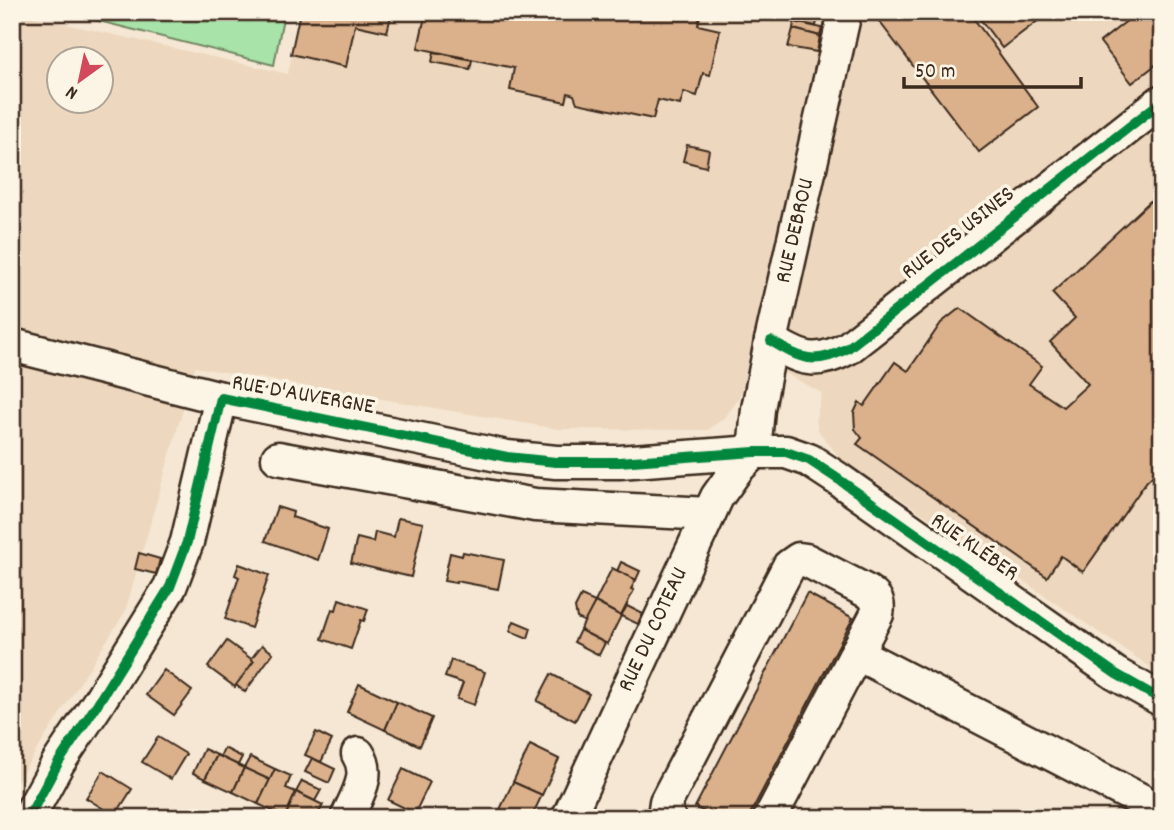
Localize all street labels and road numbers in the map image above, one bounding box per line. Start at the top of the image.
street label: RUE DEBROU [768,175,824,287]
street label: RUE DES USINES [895,179,1023,289]
street label: RUE D'AUVERGNE [229,367,377,425]
street label: RUE KLÉBER [923,506,1025,590]
street label: RUE DU COTEAU [611,562,697,698]

